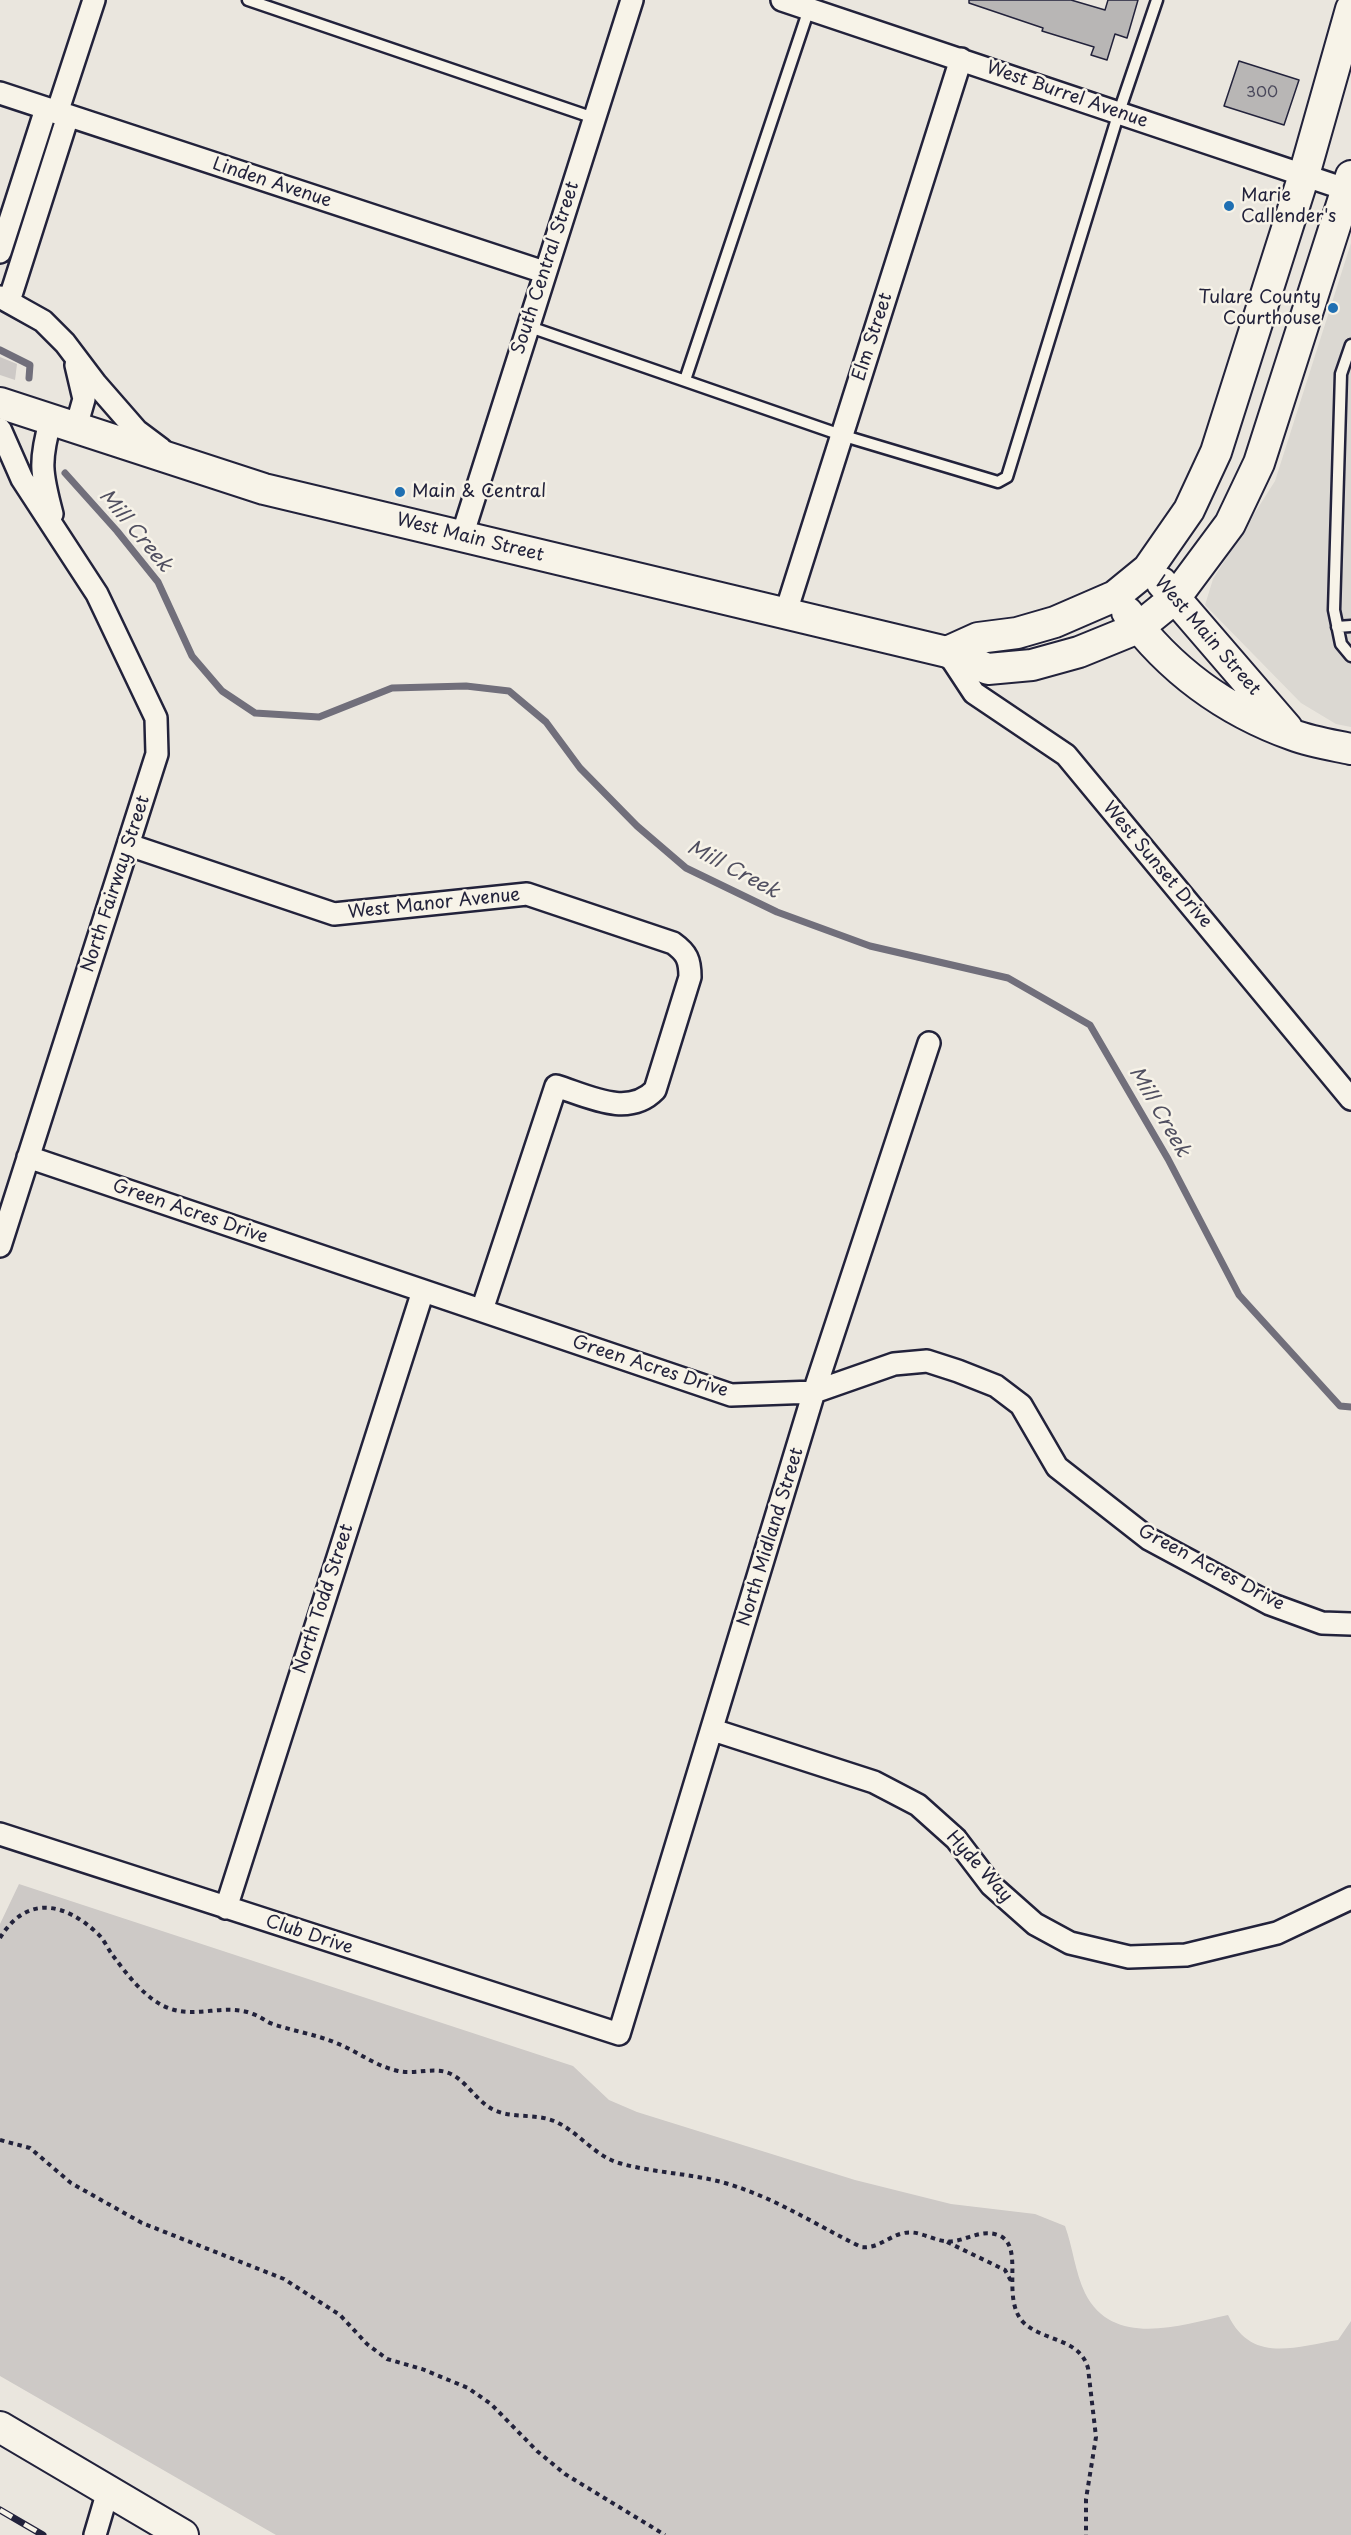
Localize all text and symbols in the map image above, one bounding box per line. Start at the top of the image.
street label: West Burrel Avenue [983,57,1151,133]
house number: 300 [1246,84,1278,102]
street label: Linden Avenue [210,154,334,212]
street label: South Central Street [508,179,584,357]
place label: Marie Callender's [1241,185,1336,228]
marker: Marie Callender's [1222,199,1236,213]
place label: Tulare County Courthouse [1198,287,1321,330]
street label: Elm Street [849,290,897,384]
marker: Tulare County Courthouse [1326,301,1340,315]
place label: Main & Central [412,481,546,503]
water label: Mill Creek [94,485,176,577]
marker: Main & Central [393,485,407,499]
street label: West Main Street [394,509,546,567]
street label: West Main Street [1149,572,1265,700]
street label: North Fairway Street [77,793,155,975]
street label: West Sunset Drive [1098,797,1216,933]
water label: Mill Creek [683,836,783,904]
street label: West Manor Avenue [347,884,521,924]
water label: Mill Creek [1123,1062,1195,1162]
street label: Green Acres Drive [110,1175,270,1249]
street label: Green Acres Drive [569,1332,731,1402]
street label: North Midland Street [734,1445,808,1629]
street label: Green Acres Drive [1134,1520,1288,1616]
street label: North Todd Street [290,1521,358,1677]
street label: Hyde Way [941,1827,1017,1907]
street label: Club Drive [263,1911,355,1959]

